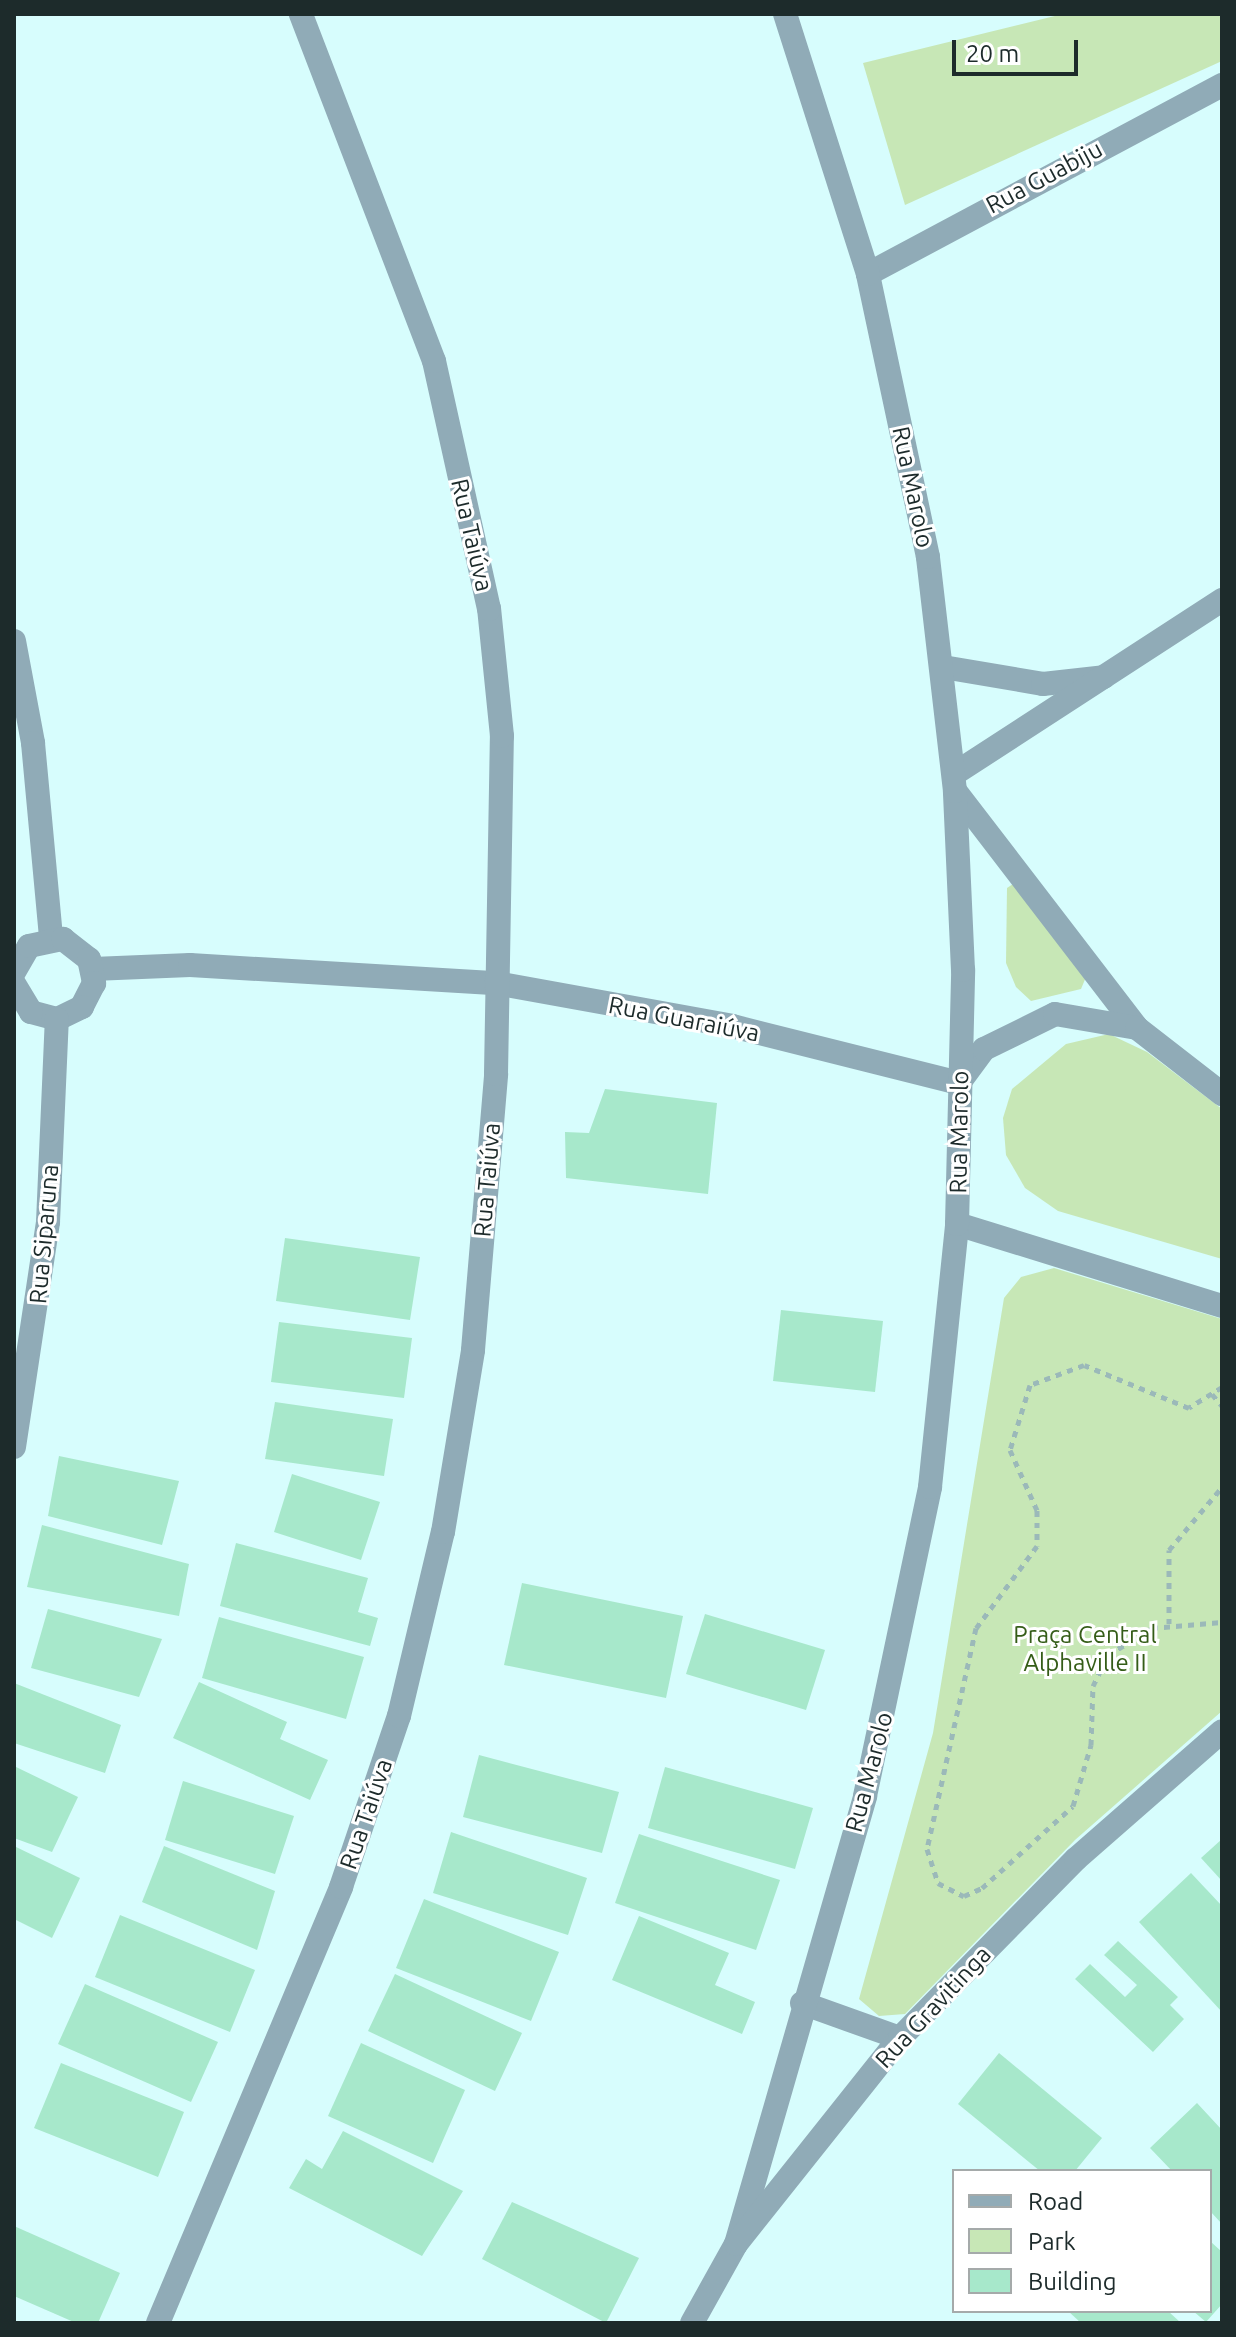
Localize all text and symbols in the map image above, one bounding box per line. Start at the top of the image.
scale bar [956,24,1082,74]
text: 20 m [966,40,1019,67]
street label: Rua Guabiju [981,134,1107,220]
street label: Rua Marolo [886,424,940,550]
street label: Rua Taiúva [445,476,499,594]
street label: Rua Guaraiúva [606,990,762,1048]
street label: Rua Marolo [944,1070,974,1194]
street label: Rua Taiúva [468,1122,506,1238]
street label: Rua Siparuna [24,1163,64,1305]
park label: Praça Central Alphaville II [1013,1621,1157,1677]
street label: Rua Marolo [839,1709,899,1835]
street label: Rua Taiúva [334,1755,398,1873]
street label: Rua Gravitinga [869,1940,997,2074]
legend [952,2169,1212,2313]
text: Road [1028,2188,1083,2215]
text: Park [1028,2228,1076,2255]
text: Building [1028,2268,1116,2295]

